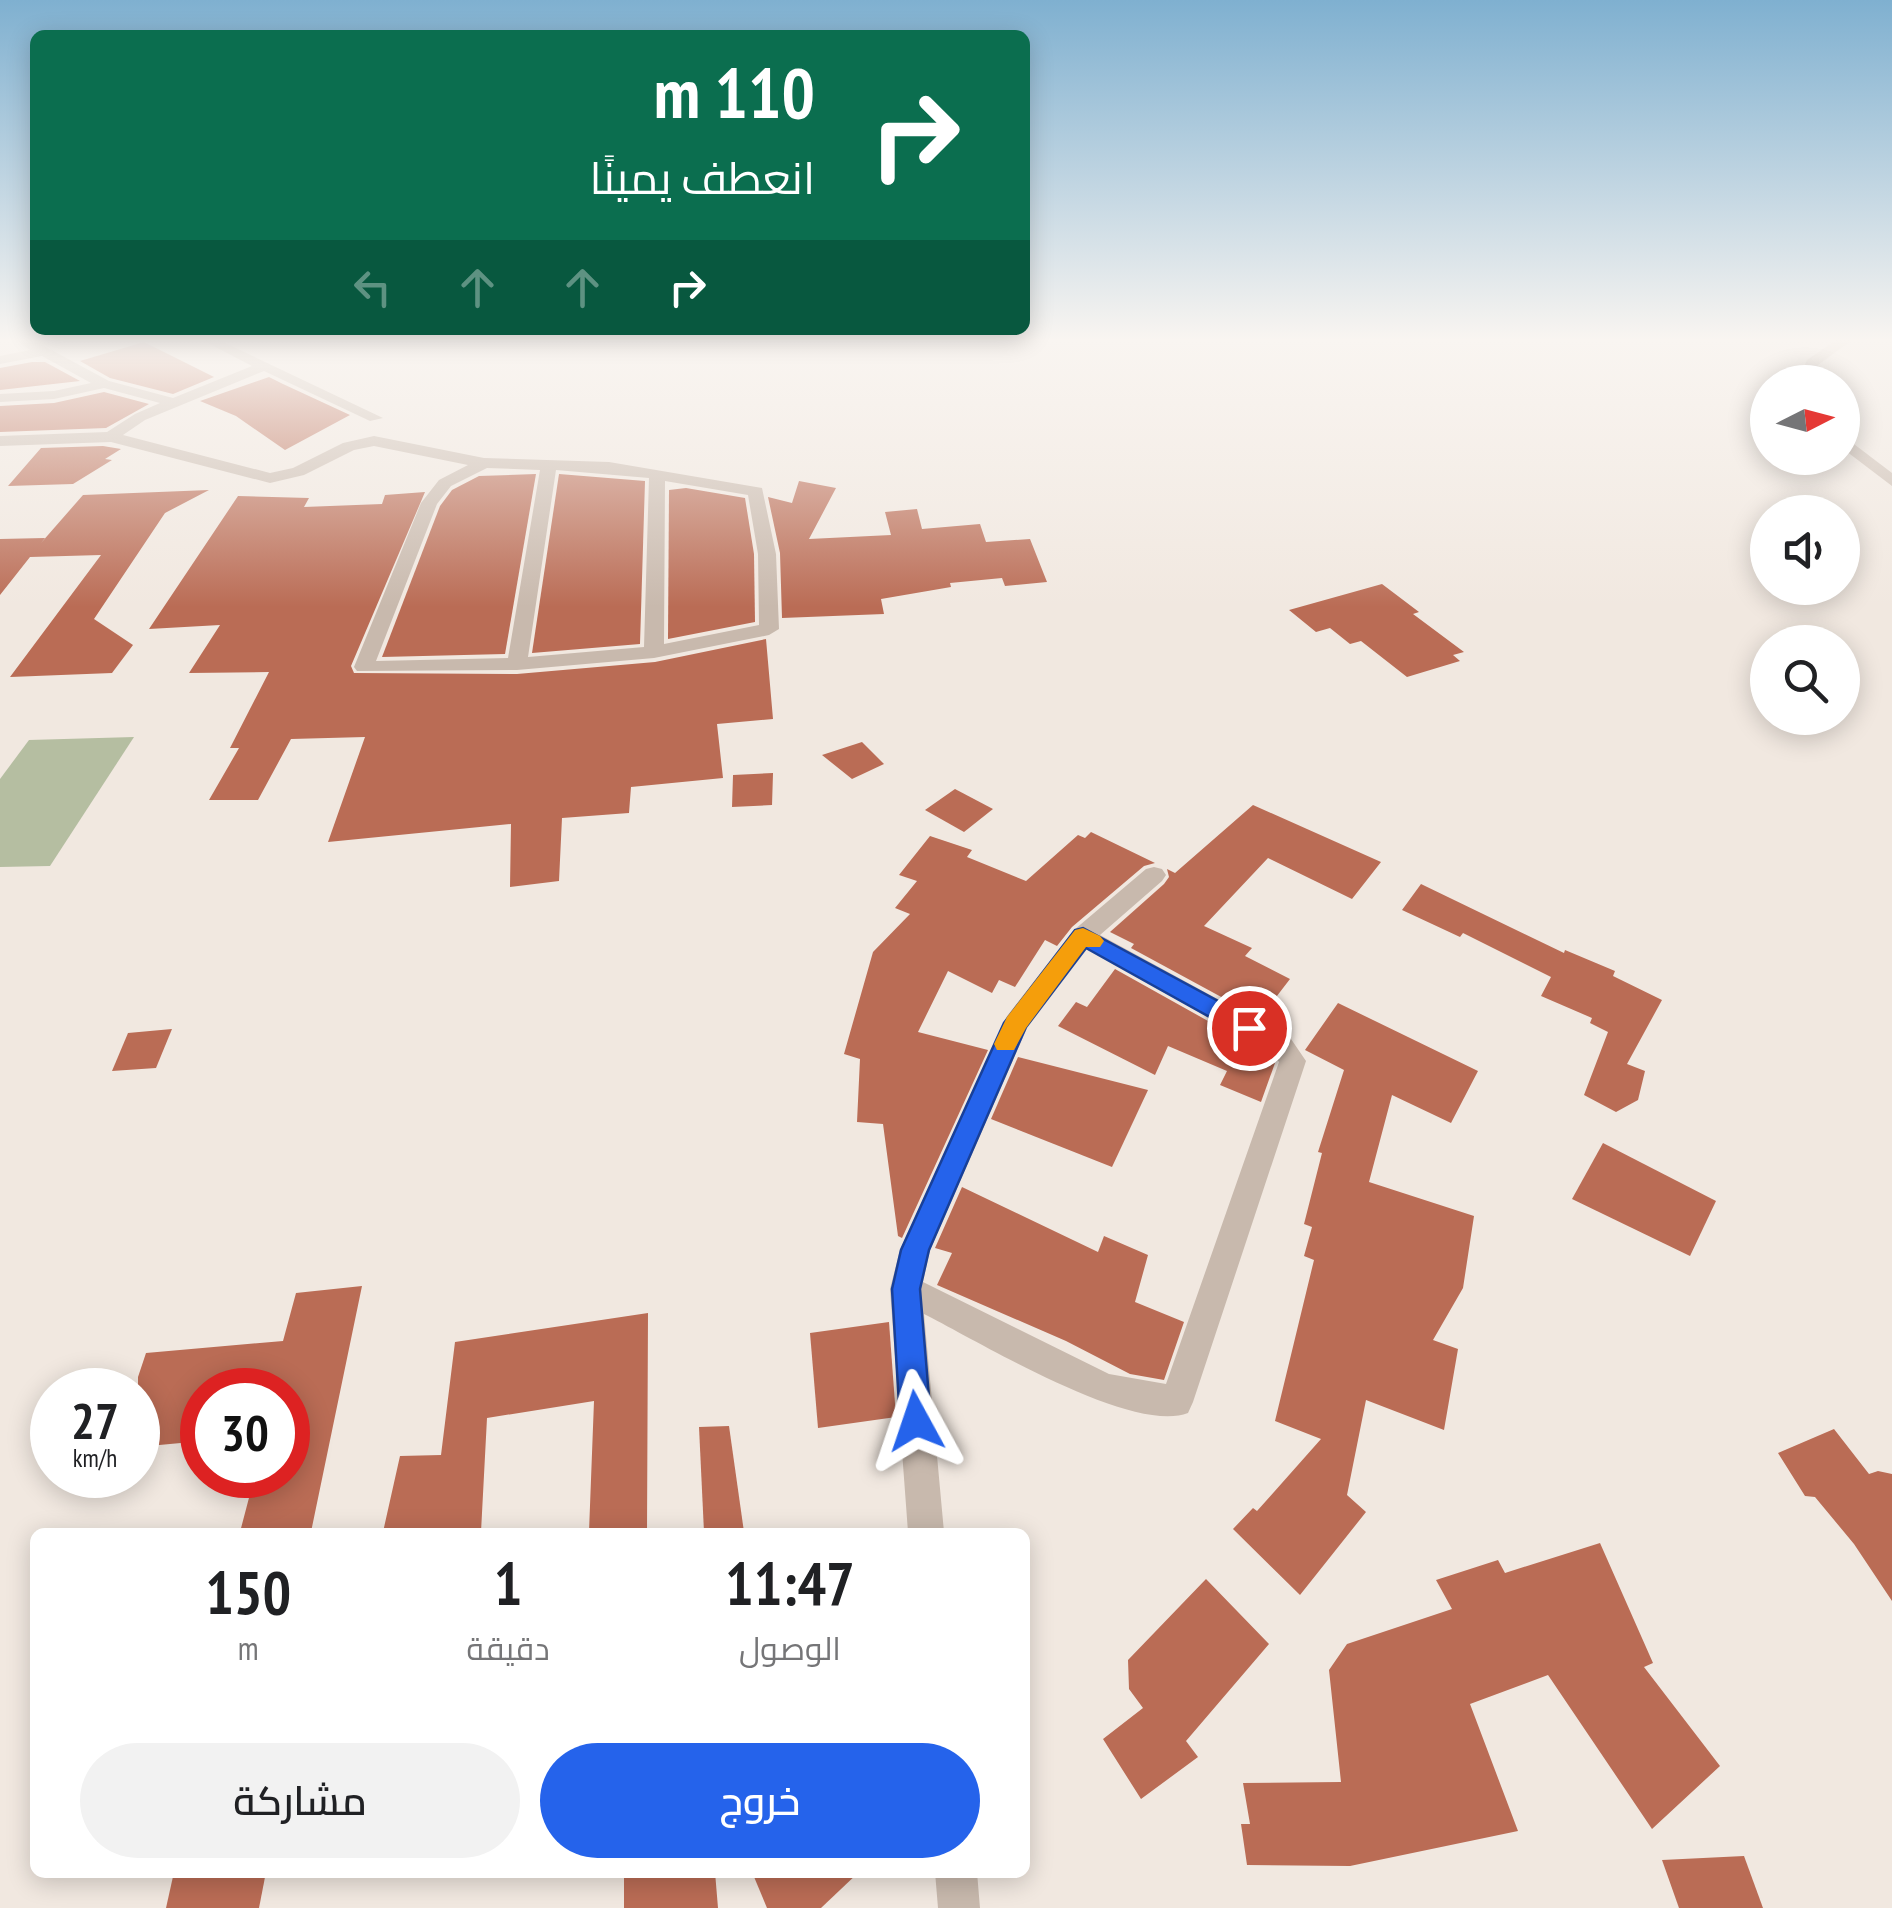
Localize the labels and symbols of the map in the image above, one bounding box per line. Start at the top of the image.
north arrow [1750,365,1860,475]
pin [1207,986,1292,1071]
speed limit sign: 30 [180,1368,310,1498]
position arrow [864,1369,968,1473]

